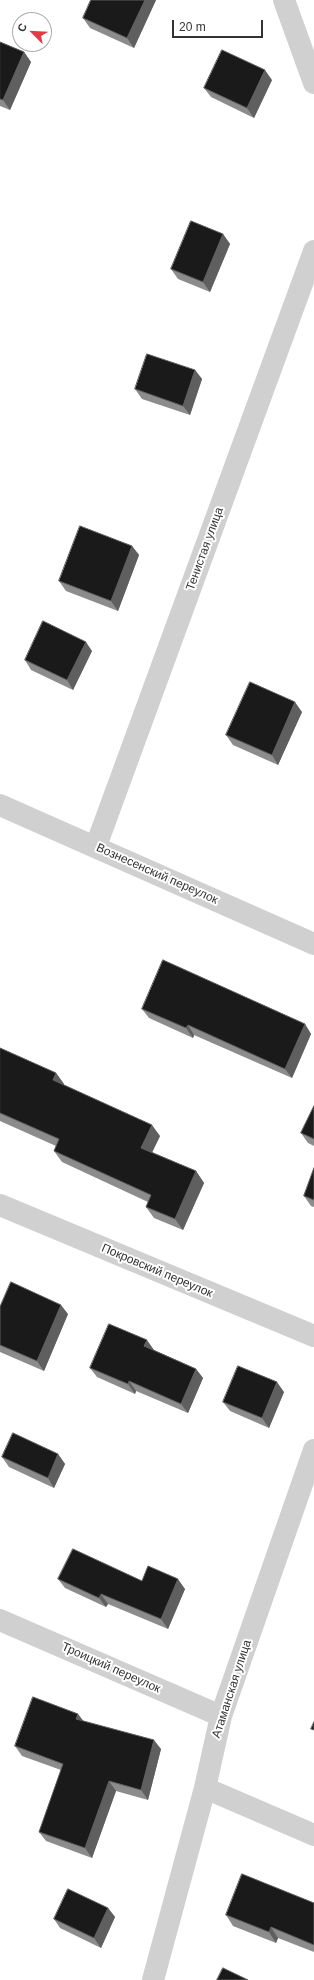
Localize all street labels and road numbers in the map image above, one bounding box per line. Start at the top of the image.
street label: Тенистая улица [183,505,227,593]
street label: Вознесенский переулок [94,841,220,907]
street label: Покровский переулок [99,1241,215,1301]
street label: Атаманская улица [209,1638,255,1740]
street label: Троицкий переулок [59,1640,163,1696]

